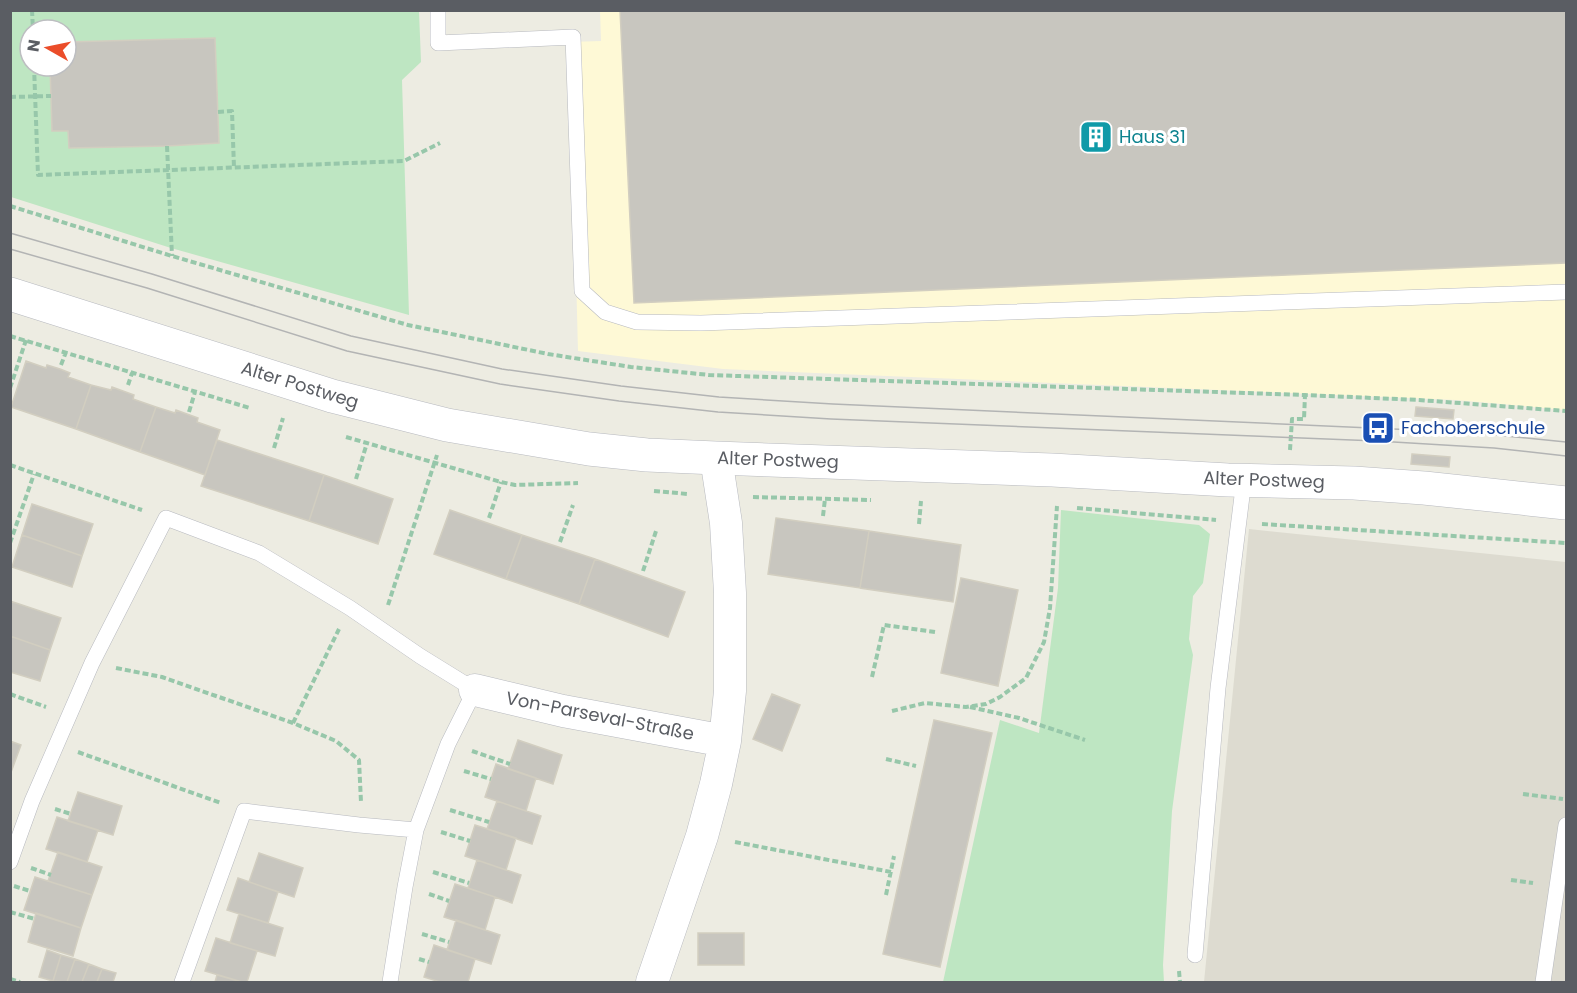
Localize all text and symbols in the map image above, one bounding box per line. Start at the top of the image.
north arrow [18,18,78,78]
text: N [21,38,46,53]
building icon: Haus 31 [1078,119,1114,155]
place label: Haus 31 [1119,124,1186,149]
street label: Alter Postweg [238,355,362,414]
bus stop icon: Fachoberschule [1360,410,1396,446]
place label: Fachoberschule [1401,415,1545,440]
street label: Alter Postweg [717,445,839,474]
street label: Alter Postweg [1203,465,1325,494]
street label: Von-Parseval-Straße [504,685,696,746]

